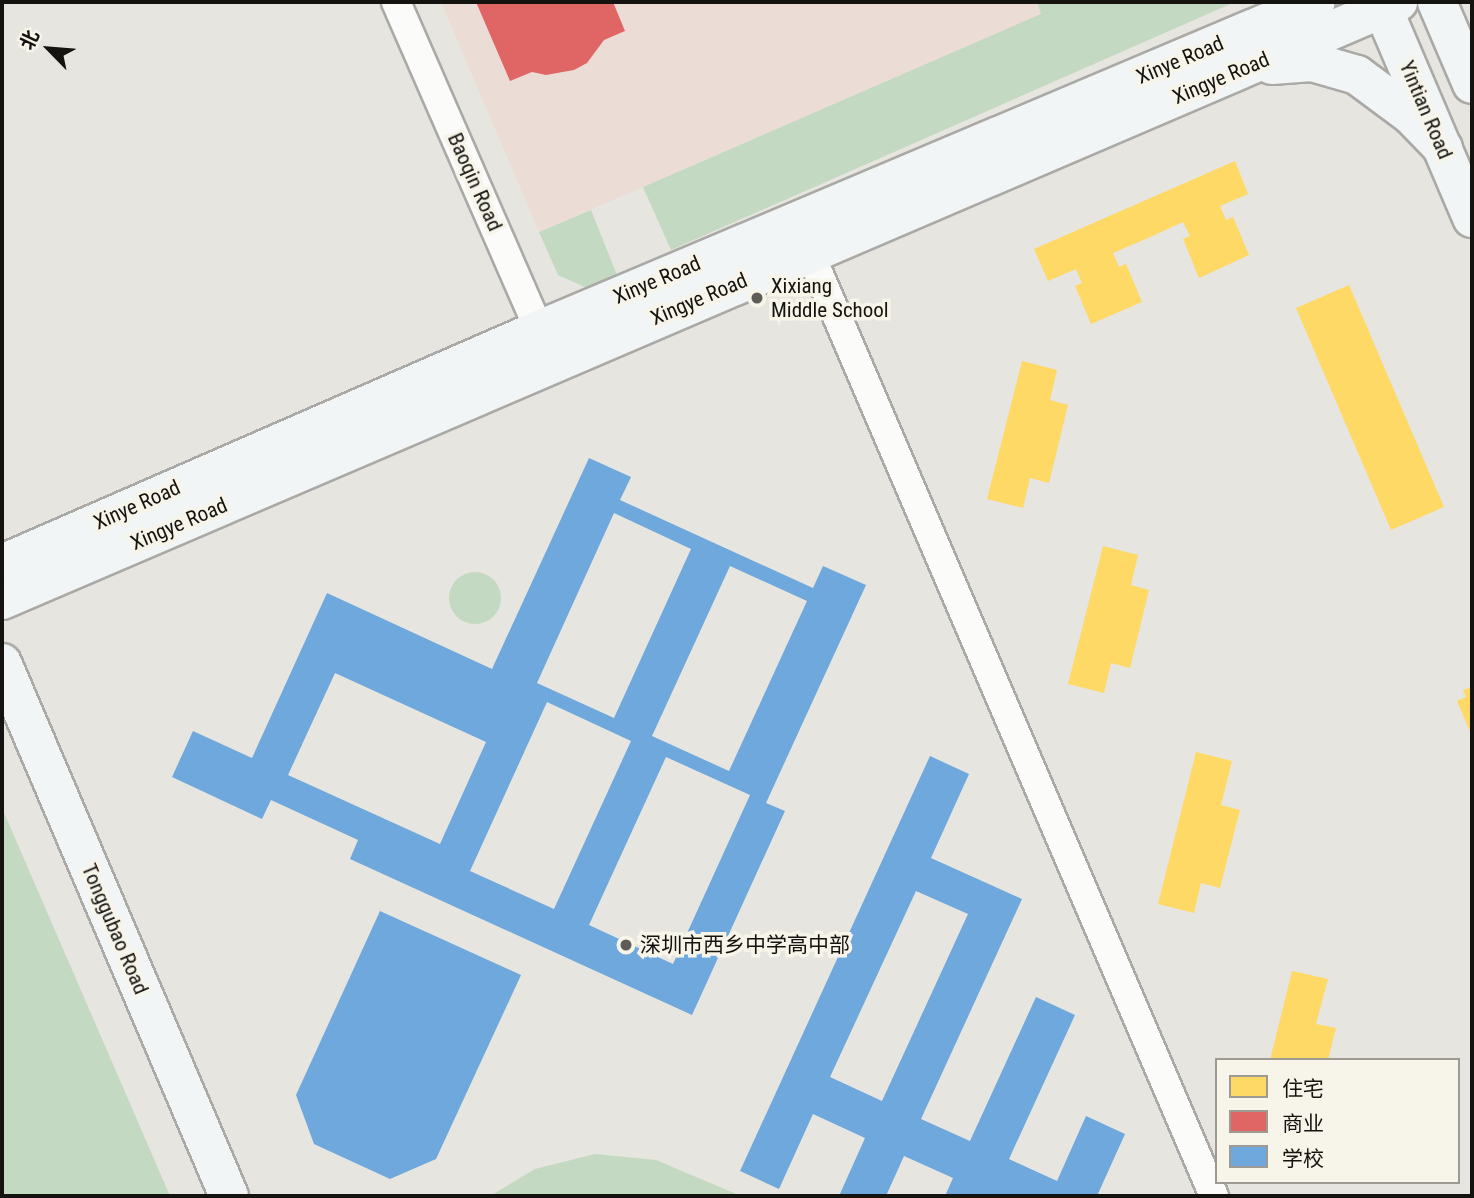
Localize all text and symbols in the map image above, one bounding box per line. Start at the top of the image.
north arrow [14,14,84,84]
text: 北 [15,26,44,53]
street label: Xinye Road [1133,30,1227,90]
street label: Xingye Road [1169,46,1273,110]
street label: Yintian Road [1394,57,1458,163]
street label: Baoqin Road [442,129,508,235]
street label: Xinye Road [610,250,704,310]
street label: Xingye Road [647,267,751,331]
place label: Xixiang Middle School [771,273,889,323]
marker: Xixiang Middle School [749,290,765,306]
street label: Xinye Road [90,475,184,535]
street label: Xingye Road [127,492,231,556]
street label: Tonggubao Road [76,860,154,998]
place label: 深圳市西乡中学高中部 [640,932,850,958]
marker: 深圳市西乡中学高中部 [618,937,634,953]
legend [1215,1058,1460,1184]
text: 住宅 [1282,1077,1324,1101]
text: 商业 [1282,1112,1324,1136]
text: 学校 [1282,1147,1324,1171]

